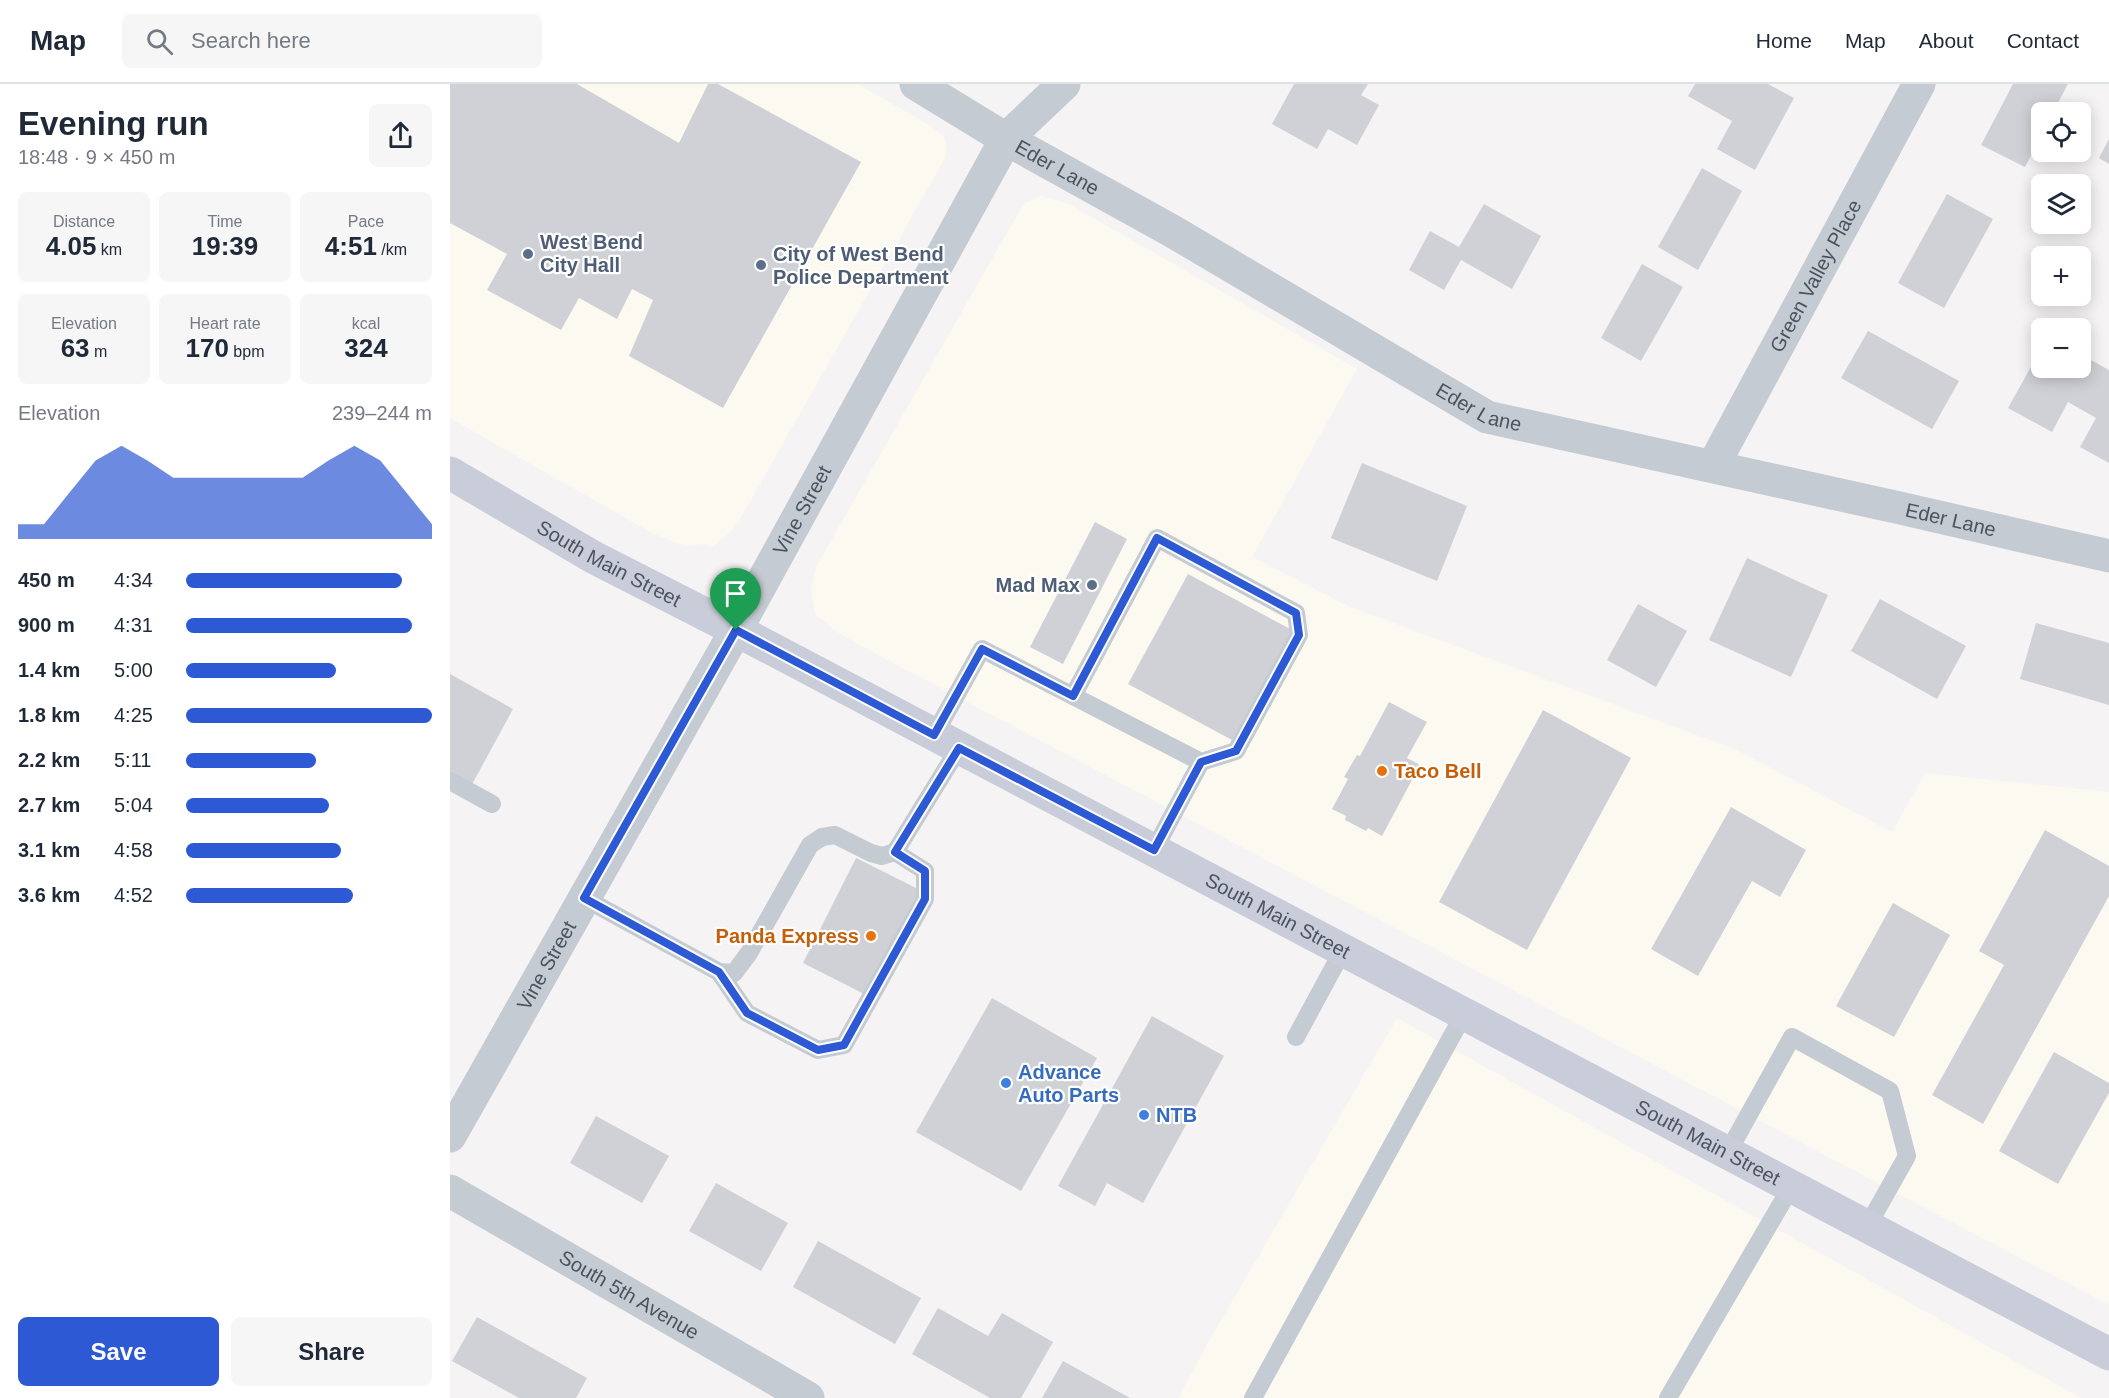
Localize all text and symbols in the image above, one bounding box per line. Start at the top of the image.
search box [122,14,542,68]
text: Map [30,25,86,56]
icon: search [143,25,176,58]
text: Search here [191,28,311,53]
text: Home [1756,29,1812,52]
text: Map [1845,29,1886,52]
text: About [1919,29,1974,52]
text: Contact [2007,29,2079,52]
map controls [2031,102,2091,378]
button: locate [2031,102,2091,162]
button: share [369,104,432,167]
text: Evening run [18,105,209,142]
street label: Eder Lane [1011,135,1103,199]
text: 18:48 · 9 × 450 m [18,146,175,168]
button: layers [2031,174,2091,234]
street label: Green Valley Place [1766,196,1866,356]
text: Distance [53,213,115,230]
text: Time [208,213,242,230]
text: Pace [348,213,384,230]
text: 4.05 [46,231,96,261]
text: 19:39 [192,231,258,261]
text: 4:51 [325,231,377,261]
place label: West Bend City Hall [540,231,643,276]
text: km [96,241,122,258]
text: /km [377,241,407,258]
place label: City of West Bend Police Department [773,243,949,288]
button: + [2031,246,2091,306]
marker: West Bend City Hall [521,247,535,261]
marker: City of West Bend Police Department [754,258,768,272]
text: Elevation [51,315,117,332]
text: Heart rate [189,315,261,332]
text: kcal [352,315,380,332]
button: − [2031,318,2091,378]
text: 63 [61,333,90,363]
text: 170 [186,333,229,363]
text: 324 [344,333,388,363]
text: m [90,343,107,360]
text: bpm [229,343,264,360]
street label: Eder Lane [1432,378,1524,435]
text: Elevation [18,402,100,424]
text: 239–244 m [332,402,432,424]
street label: Vine Street [768,461,836,559]
street label: Eder Lane [1903,499,1998,541]
street label: South Main Street [533,516,685,611]
pin [710,568,761,630]
text: 450 m [18,569,75,591]
text: 4:34 [114,569,153,591]
place label: Mad Max [996,574,1080,596]
icon: arrive [719,577,752,610]
marker: Mad Max [1085,578,1099,592]
text: 900 m [18,614,75,636]
text: 4:31 [114,614,153,636]
text: 1.4 km [18,659,80,681]
text: 5:00 [114,659,153,681]
text: 1.8 km [18,704,80,726]
text: 4:25 [114,704,153,726]
text: 2.2 km [18,749,80,771]
text: 5:11 [114,749,151,771]
place label: Taco Bell [1394,760,1481,782]
marker: Taco Bell [1375,764,1389,778]
text: 2.7 km [18,794,80,816]
text: 5:04 [114,794,153,816]
text: 3.1 km [18,839,80,861]
text: 4:58 [114,839,153,861]
street label: South Main Street [1202,869,1354,963]
text: 3.6 km [18,884,80,906]
text: 4:52 [114,884,153,906]
street label: Vine Street [513,917,581,1014]
place label: Panda Express [716,925,859,947]
marker: Panda Express [864,929,878,943]
place label: Advance Auto Parts [1018,1061,1119,1106]
marker: Advance Auto Parts [999,1076,1013,1090]
street label: South Main Street [1632,1095,1784,1190]
place label: NTB [1156,1104,1197,1126]
marker: NTB [1137,1108,1151,1122]
street label: South 5th Avenue [555,1246,703,1344]
button: Save [18,1317,219,1386]
button: Share [231,1317,432,1386]

